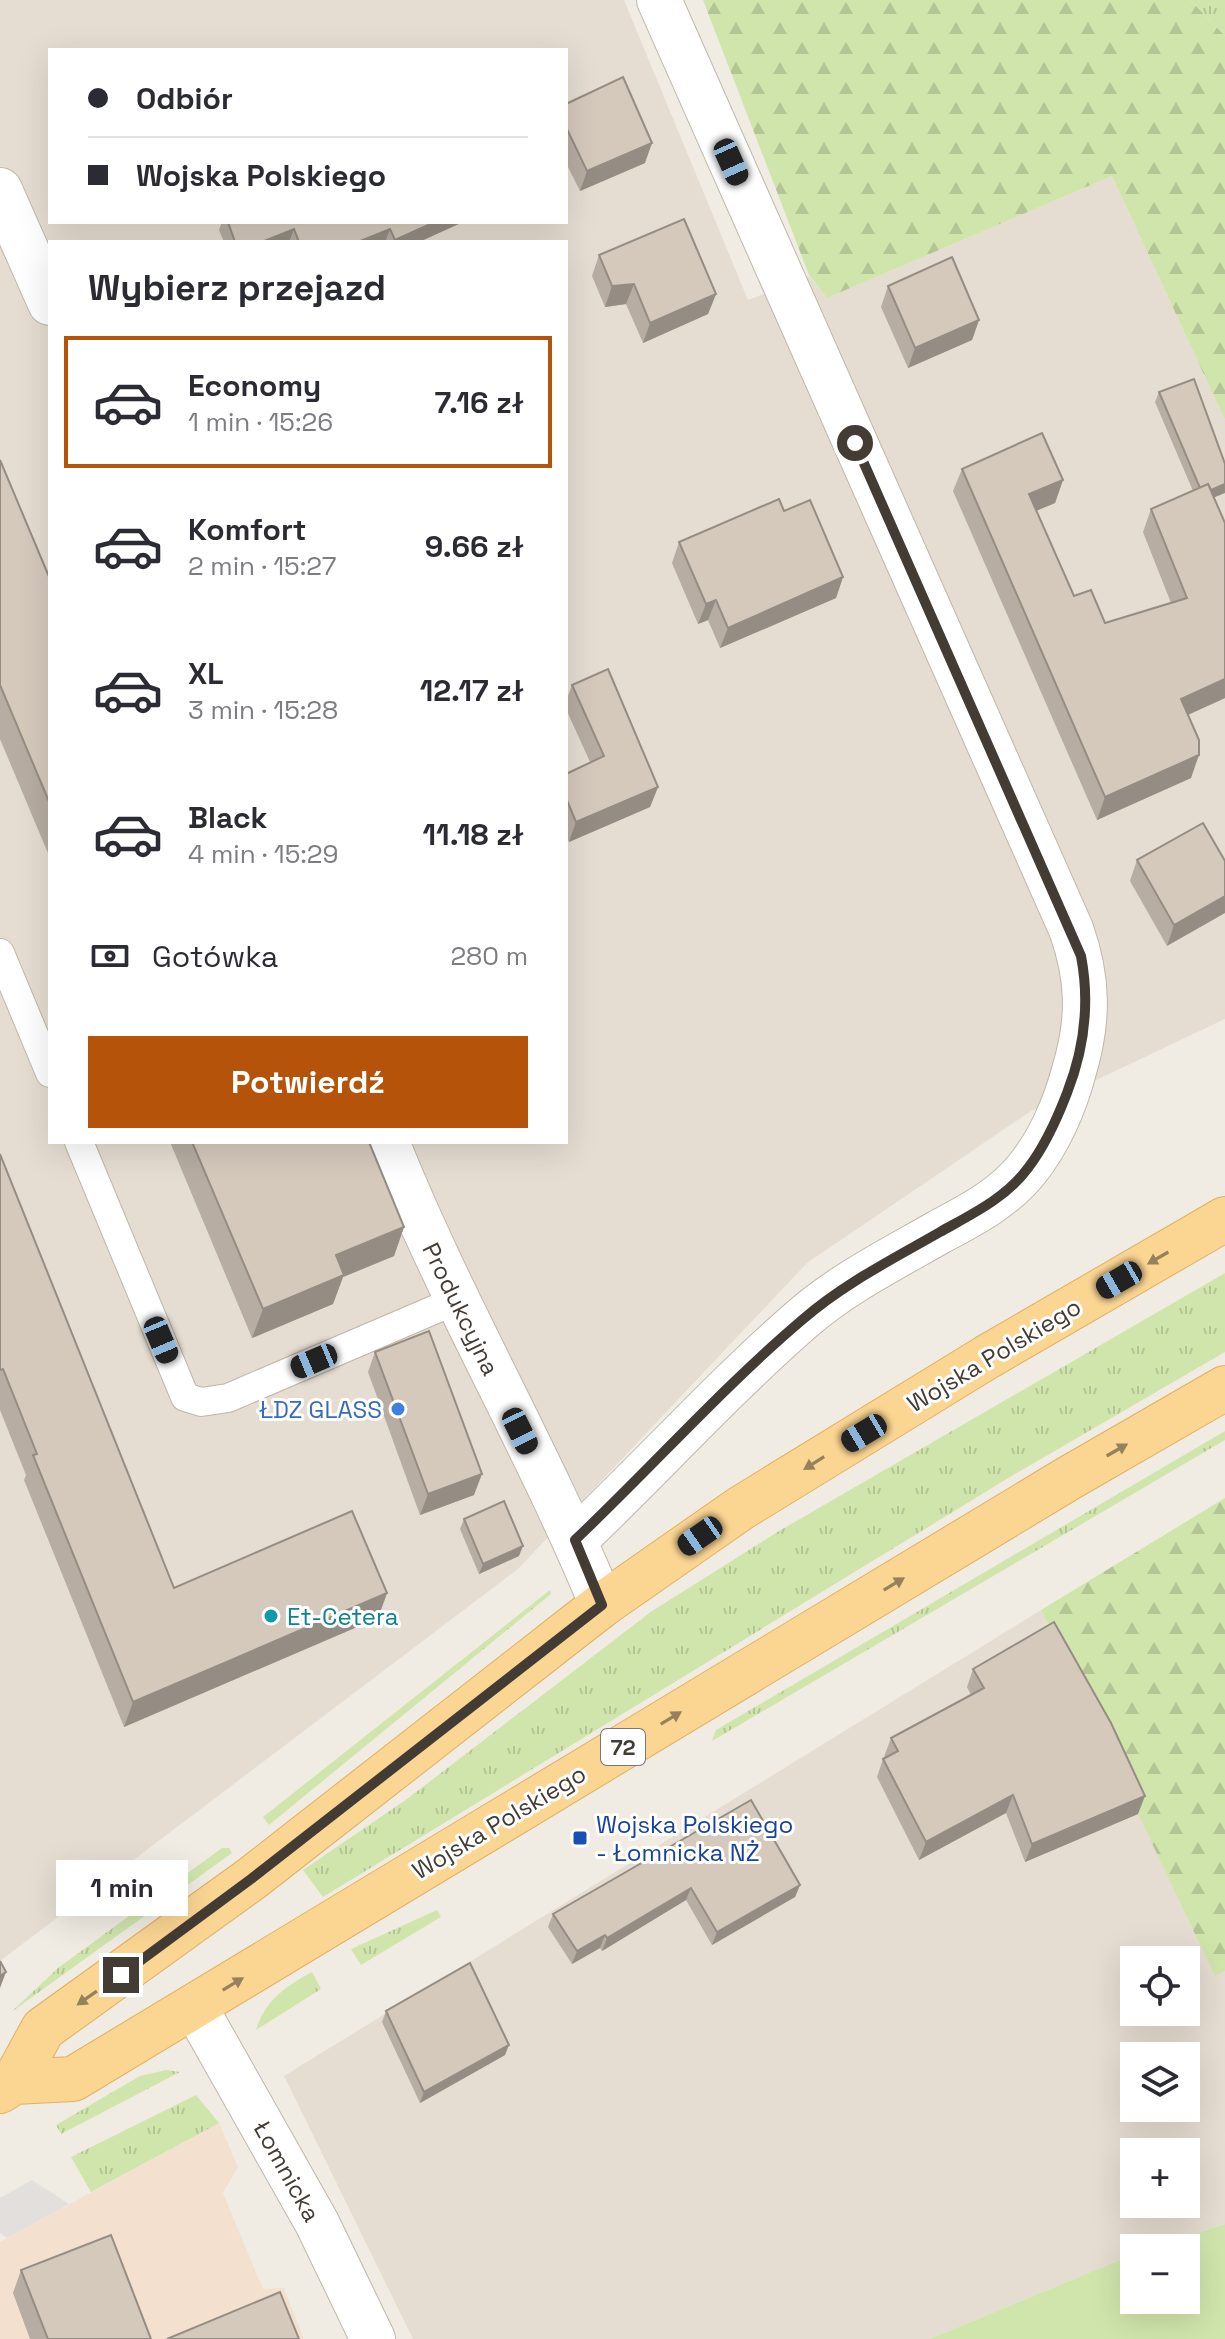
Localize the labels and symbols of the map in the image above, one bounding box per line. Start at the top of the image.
car [710,135,752,189]
route start [837,425,873,461]
street label: Produkcyjna [416,1238,507,1381]
one-way arrow [1146,1251,1169,1265]
car [1092,1258,1146,1302]
street label: Wojska Polskiego [901,1291,1087,1419]
car [141,1313,181,1367]
car [287,1341,341,1381]
place label: ŁDZ GLASS [259,1394,382,1425]
marker: ŁDZ GLASS [389,1400,407,1418]
car [499,1404,541,1458]
car [837,1410,891,1456]
one-way arrow [1105,1443,1128,1457]
one-way arrow [803,1456,825,1470]
car [673,1512,727,1560]
one-way arrow [883,1577,905,1591]
place label: Et-Cetera [287,1601,399,1632]
marker: Et-Cetera [262,1607,280,1625]
one-way arrow [660,1711,682,1725]
road number: 72 [601,1729,645,1765]
street label: Wojska Polskiego [406,1758,592,1886]
place label: Wojska Polskiego - Łomnicka NŻ [596,1809,793,1868]
marker: Wojska Polskiego - Łomnicka NŻ [571,1829,589,1847]
callout: 1 min [55,1859,187,1915]
route end [103,1957,139,1993]
one-way arrow [222,1977,244,1991]
one-way arrow [76,1990,97,2006]
street label: Łomnicka [246,2115,328,2227]

